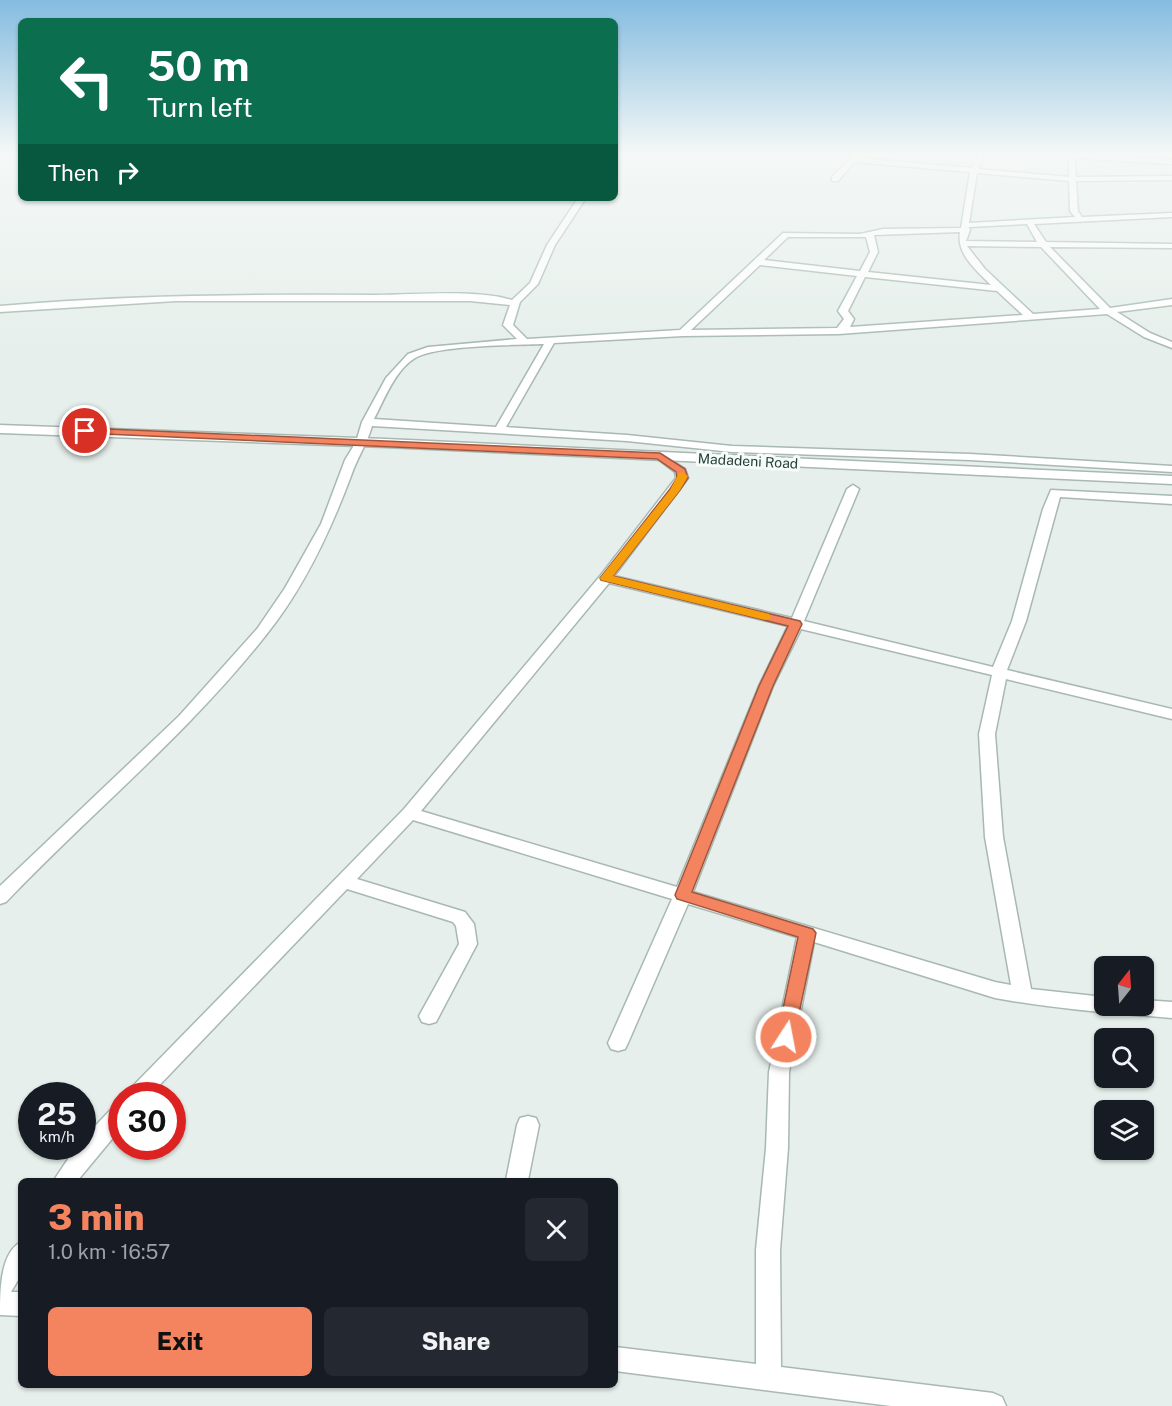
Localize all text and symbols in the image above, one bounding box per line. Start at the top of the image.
text: 50 m [147,41,250,90]
icon: left [48,42,126,120]
text: Turn left [147,91,253,123]
icon: right [111,156,144,189]
text: Then [48,160,99,186]
pin [59,405,110,456]
icon: arrive [68,414,101,447]
street label: Madadeni Road [697,450,799,472]
north arrow [1094,956,1154,1016]
map controls [1094,956,1154,1160]
position arrow [754,1005,818,1069]
button: search [1094,1028,1154,1088]
speed limit sign: 30 [108,1082,186,1160]
text: 25 [37,1096,77,1132]
button: layers [1094,1100,1154,1160]
text: km/h [39,1128,75,1145]
text: 3 min [48,1196,145,1238]
button: close [525,1198,588,1261]
text: 1.0 km · 16:57 [48,1240,170,1264]
button: Exit [48,1307,312,1376]
button: Share [324,1307,588,1376]

